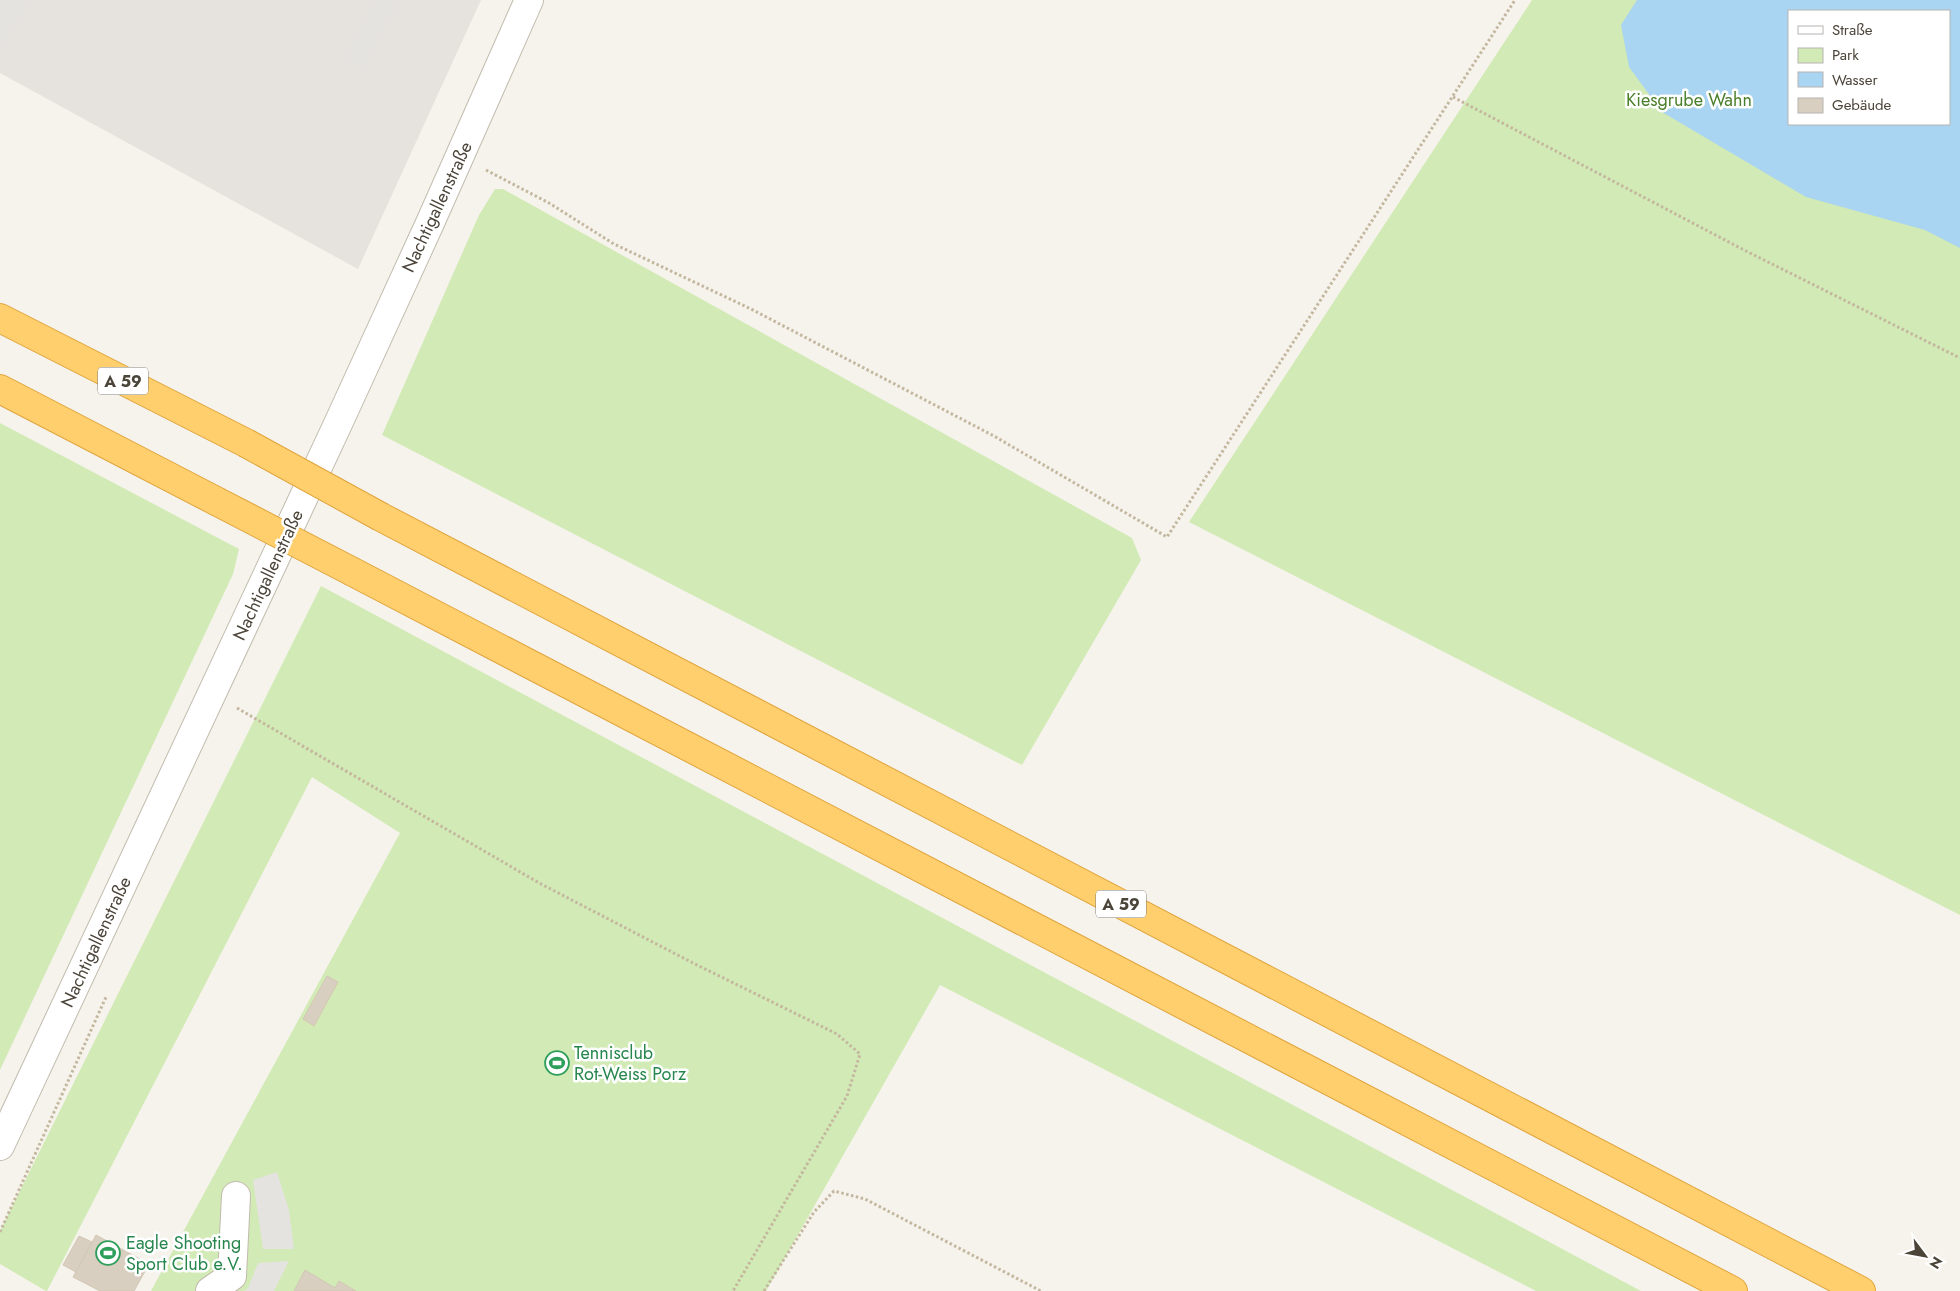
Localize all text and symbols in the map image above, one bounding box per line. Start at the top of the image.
legend [1788,10,1950,125]
text: Straße [1832,19,1873,41]
text: Park [1832,44,1859,66]
text: Wasser [1832,69,1878,91]
park label: Kiesgrube Wahn [1626,87,1752,113]
text: Gebäude [1832,94,1892,116]
street label: Nachtigallenstraße [395,137,479,277]
road number: A 59 [98,368,148,394]
street label: Nachtigallenstraße [226,505,310,645]
street label: Nachtigallenstraße [54,872,138,1012]
road number: A 59 [1096,891,1146,918]
place label: Tennisclub Rot-Weiss Porz [574,1040,687,1087]
sports icon: Tennisclub Rot-Weiss Porz [544,1050,570,1076]
place label: Eagle Shooting Sport Club e.V. [126,1230,243,1277]
north arrow [1900,1231,1950,1281]
sports icon: Eagle Shooting Sport Club e.V. [95,1240,121,1266]
text: N [1925,1253,1947,1273]

